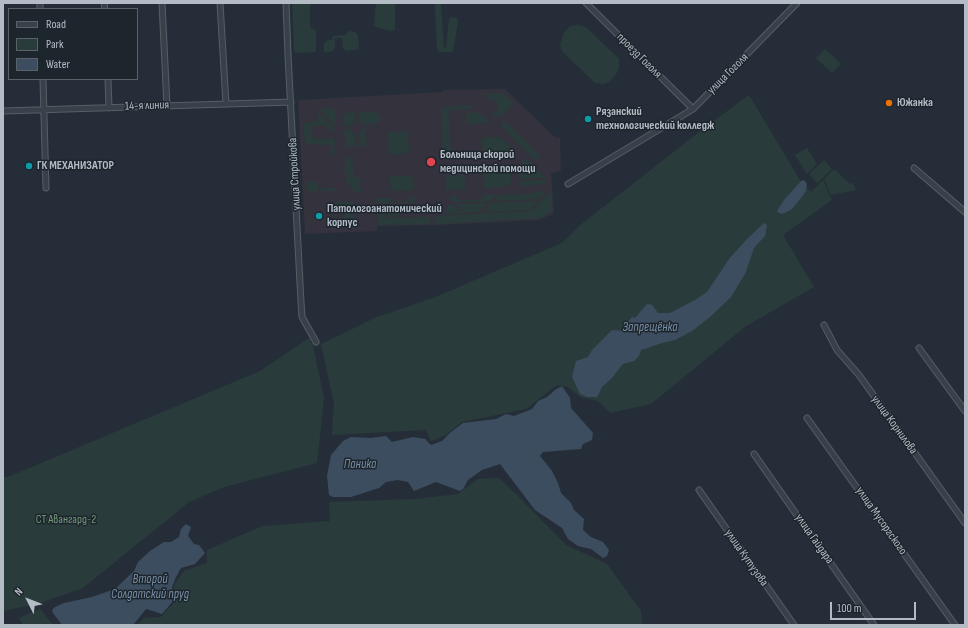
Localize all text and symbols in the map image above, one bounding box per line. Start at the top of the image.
legend [8,8,138,80]
text: Road [46,17,66,32]
street label: проезд Гоголя [613,30,665,82]
text: Park [46,37,64,52]
street label: улица Гоголя [704,50,752,98]
text: Water [46,57,70,72]
place label: Южанка [897,96,933,110]
street label: 14-я линия [125,98,169,114]
marker: Южанка [884,98,894,108]
place label: Рязанский технологический колледж [596,105,714,133]
marker: Рязанский технологический колледж [583,114,593,124]
street label: улица Стройкова [286,137,304,211]
place label: Больница скорой медицинской помощи [440,148,535,176]
marker: Больница скорой медицинской помощи [425,156,437,168]
place label: ГК МЕХАНИЗАТОР [37,159,114,173]
marker: ГК МЕХАНИЗАТОР [24,161,34,171]
place label: Патологоанатомический корпус [327,202,442,230]
marker: Патологоанатомический корпус [314,211,324,221]
water label: Запрещёнка [622,320,678,336]
street label: улица Корнилова [868,393,920,457]
water label: Паника [344,457,376,473]
street label: улица Мусоргского [852,484,910,558]
street label: улица Гайдара [792,511,836,567]
park label: СТ Авангард-2 [36,513,96,527]
street label: улица Кутузова [721,527,771,589]
water label: Второй Солдатский пруд [111,572,189,603]
north arrow [8,580,48,620]
text: N [12,585,26,598]
scale bar [832,594,918,620]
text: 100 m [837,601,862,616]

